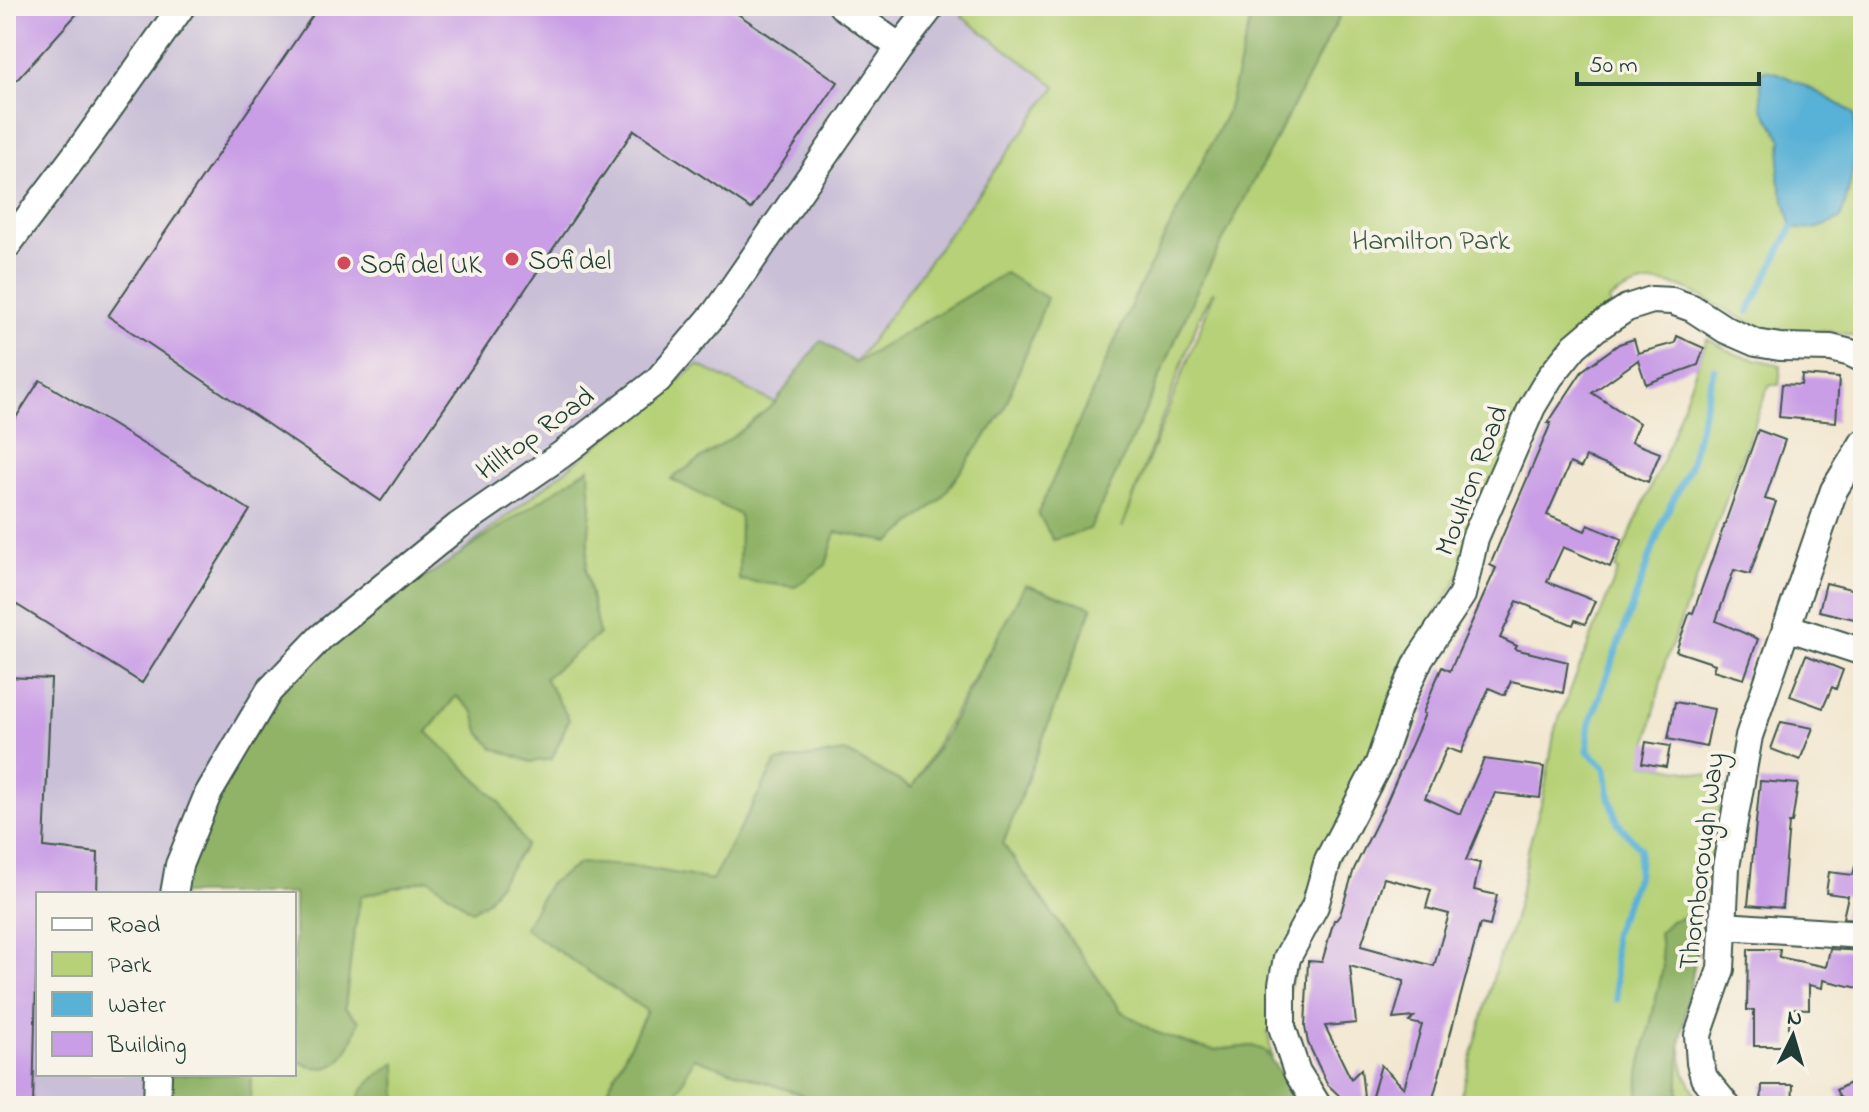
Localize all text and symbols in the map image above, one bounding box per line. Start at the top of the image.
scale bar [1577,36,1759,86]
text: 50 m [1589,49,1638,84]
park label: Hamilton Park [1352,222,1511,263]
place label: Sofidel [528,242,612,283]
place label: Sofidel UK [360,246,482,287]
marker: Sofidel [503,250,521,268]
marker: Sofidel UK [335,254,353,272]
street label: Hilltop Road [468,378,604,492]
street label: Moulton Road [1426,400,1521,562]
street label: Thornborough Way [1670,750,1737,973]
legend [36,892,296,1076]
text: Road [108,909,161,944]
text: Park [108,949,152,984]
text: Water [108,989,166,1024]
north arrow [1753,996,1833,1076]
text: N [1786,1002,1803,1036]
text: Building [107,1029,187,1064]

